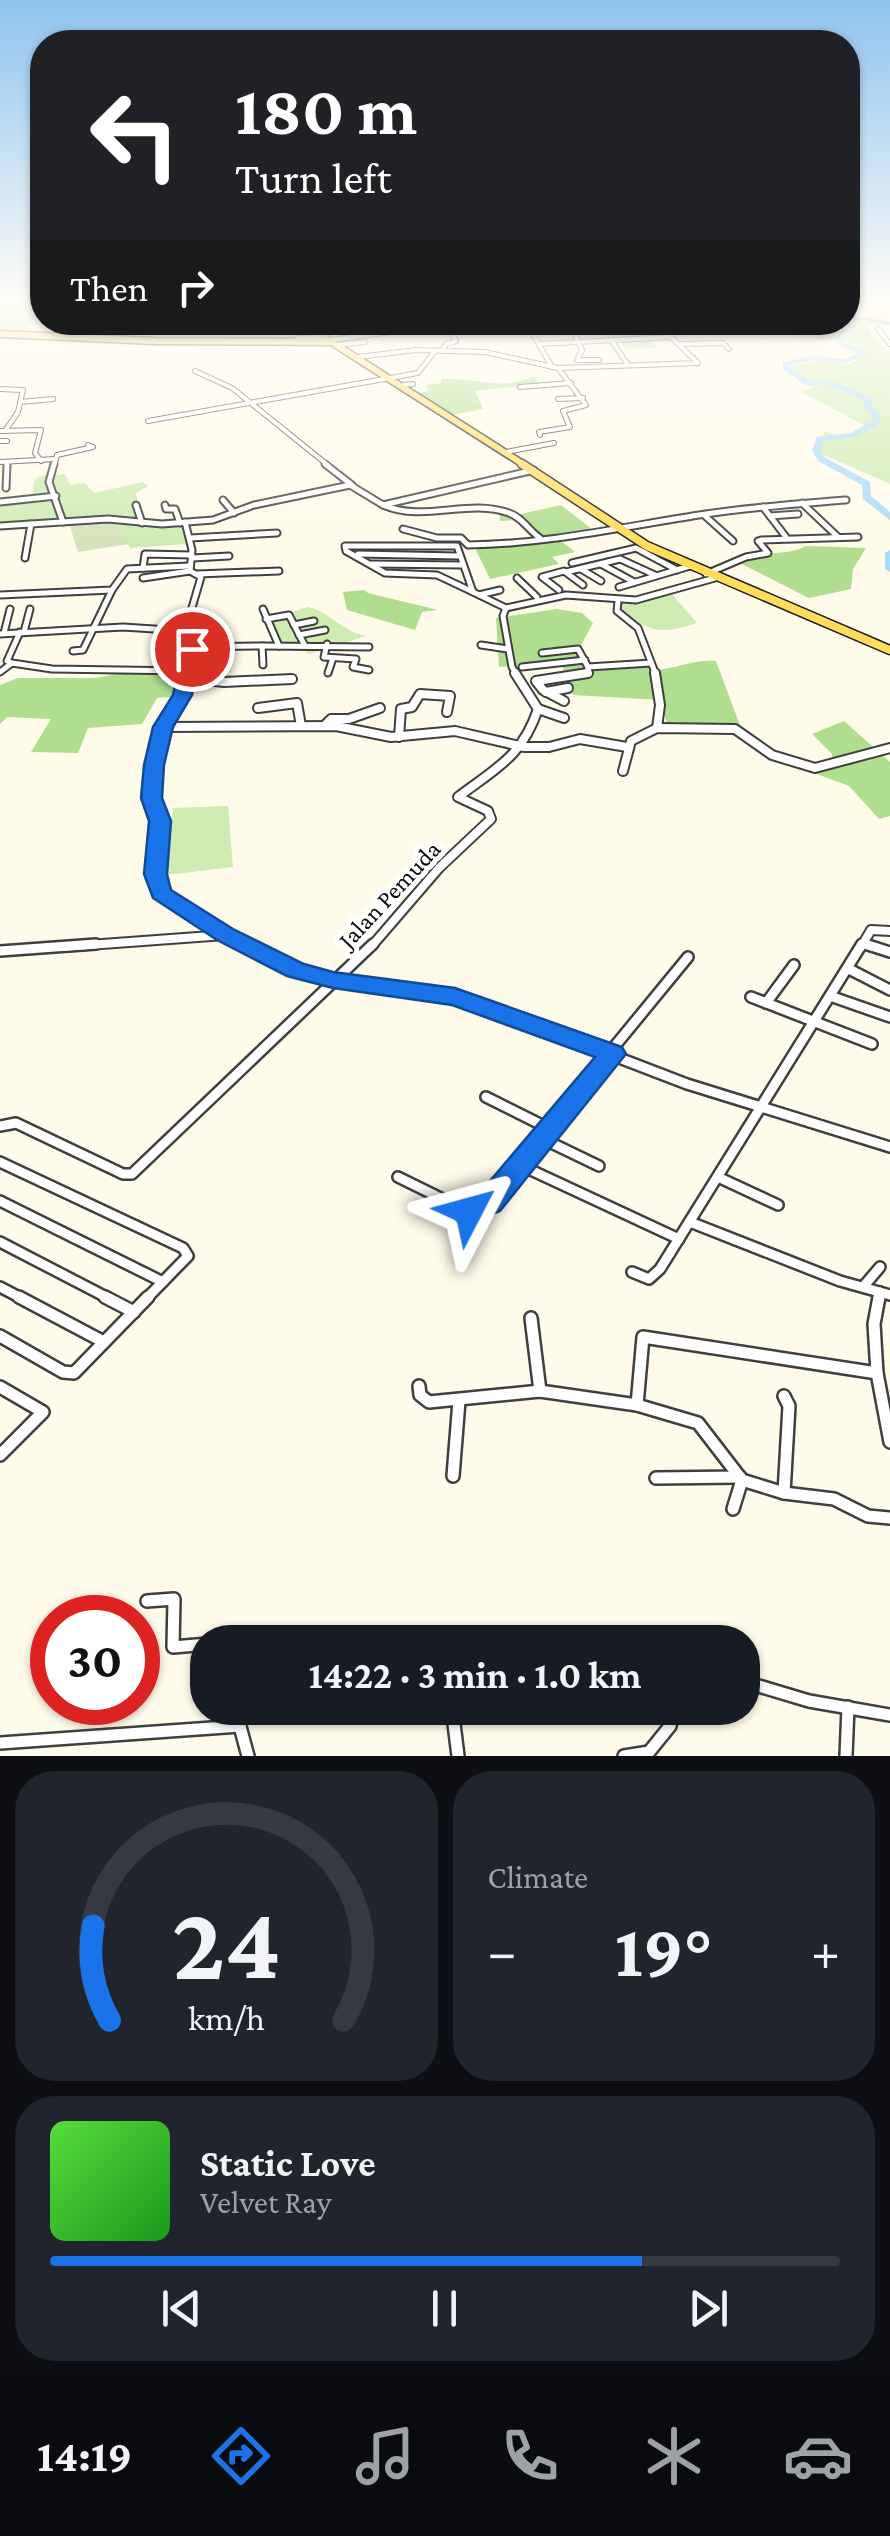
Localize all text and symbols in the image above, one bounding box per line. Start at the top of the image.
icon: left [70,70,200,200]
text: 180 m [235,71,417,149]
text: Turn left [235,153,392,203]
icon: right [168,260,223,315]
text: Then [70,267,148,309]
pin [150,607,235,692]
icon: arrive [165,622,220,677]
street label: Jalan Pemuda [332,835,447,956]
position arrow [417,1159,521,1263]
speed limit sign: 30 [30,1595,160,1725]
text: 14:22 · 3 min · 1.0 km [309,1654,641,1696]
text: Climate [488,1859,588,1895]
text: 24 [172,1885,281,2000]
text: 19° [615,1909,713,1992]
text: − [488,1921,517,1982]
text: + [811,1921,840,1982]
text: km/h [188,1998,265,2038]
text: Static Love [200,2142,376,2184]
text: Velvet Ray [200,2184,331,2220]
icon: previous [154,2281,209,2336]
icon: pause [417,2281,472,2336]
icon: next [681,2281,736,2336]
icon: directions [206,2421,276,2491]
icon: music [350,2421,420,2491]
icon: phone [495,2421,565,2491]
icon: climate [639,2421,709,2491]
icon: car [783,2421,853,2491]
text: 14:19 [37,2431,132,2481]

